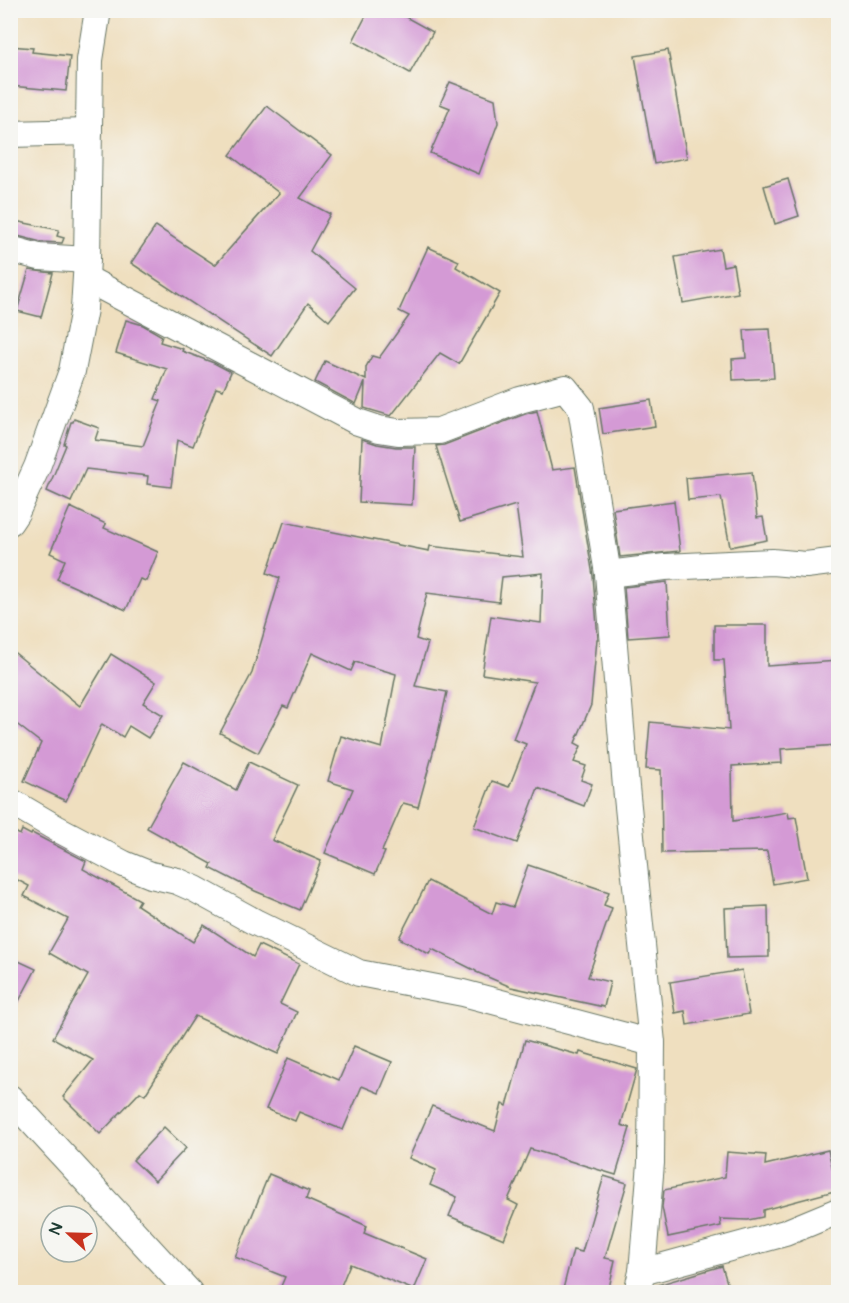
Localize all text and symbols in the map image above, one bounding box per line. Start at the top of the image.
north arrow [39,1204,99,1264]
text: N [44,1220,68,1238]

